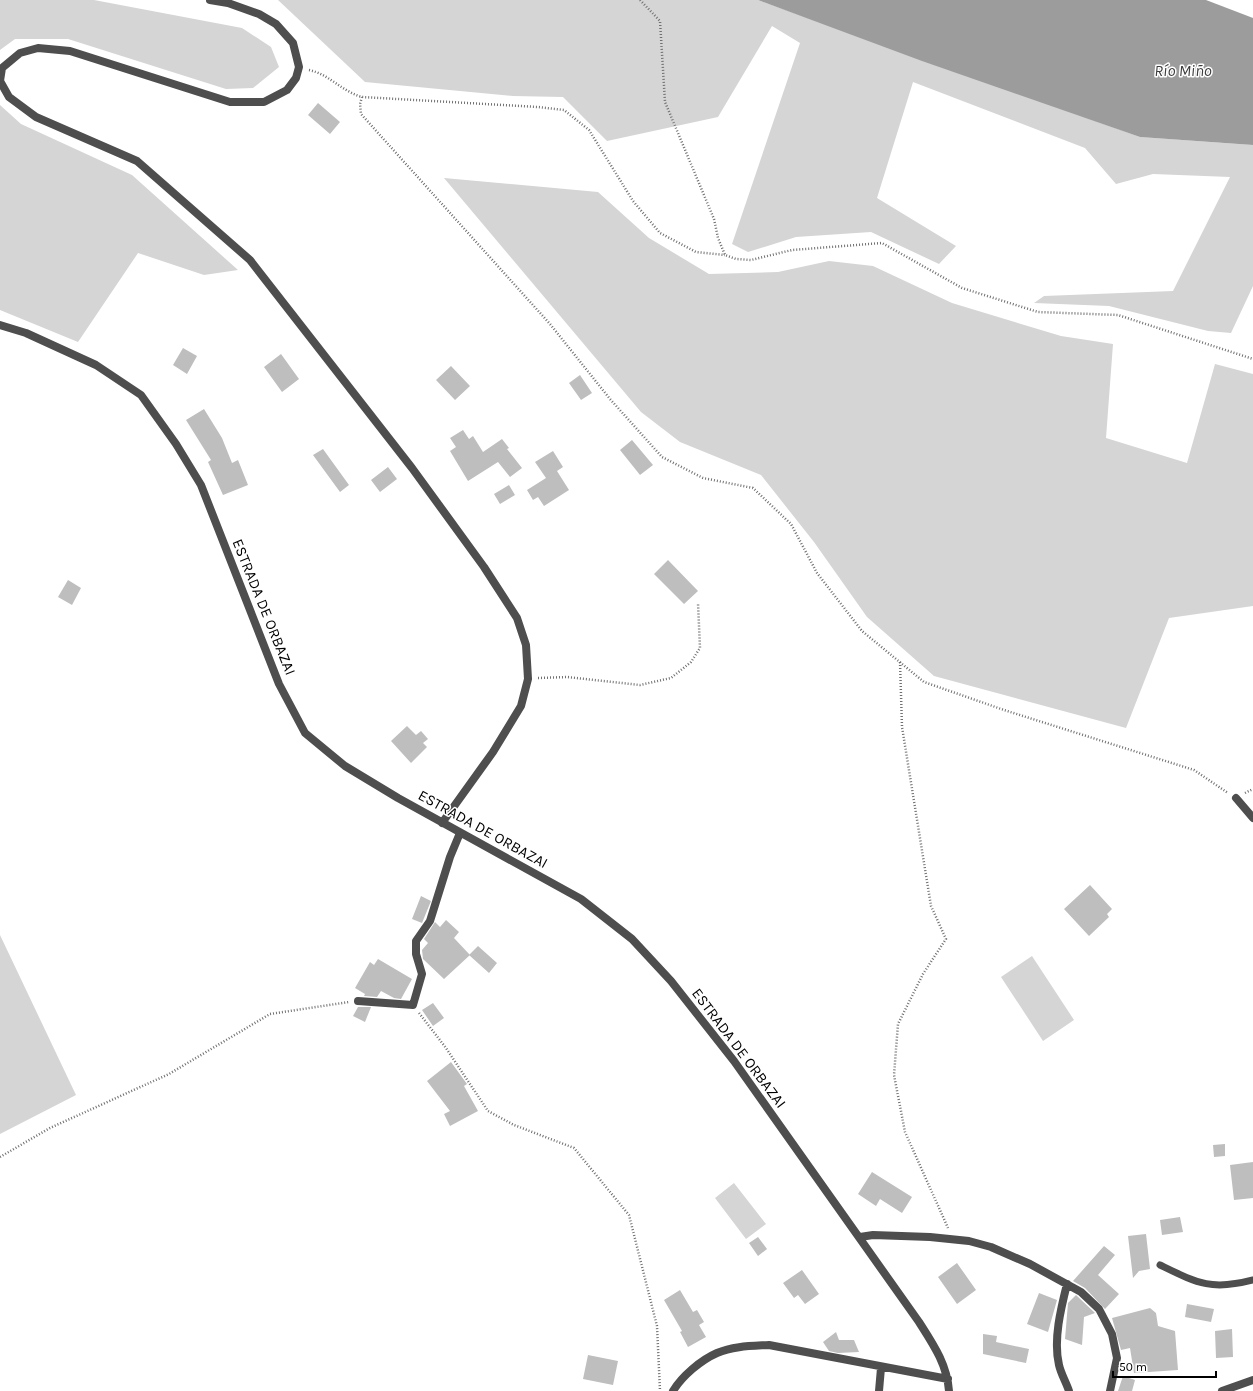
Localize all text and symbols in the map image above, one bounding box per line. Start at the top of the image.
water label: Río Miño [1154,61,1212,80]
street label: ESTRADA DE ORBAZAI [228,536,300,678]
street label: ESTRADA DE ORBAZAI [415,786,551,872]
street label: ESTRADA DE ORBAZAI [688,985,790,1111]
scale bar [1113,1353,1216,1379]
text: 50 m [1119,1360,1147,1374]

